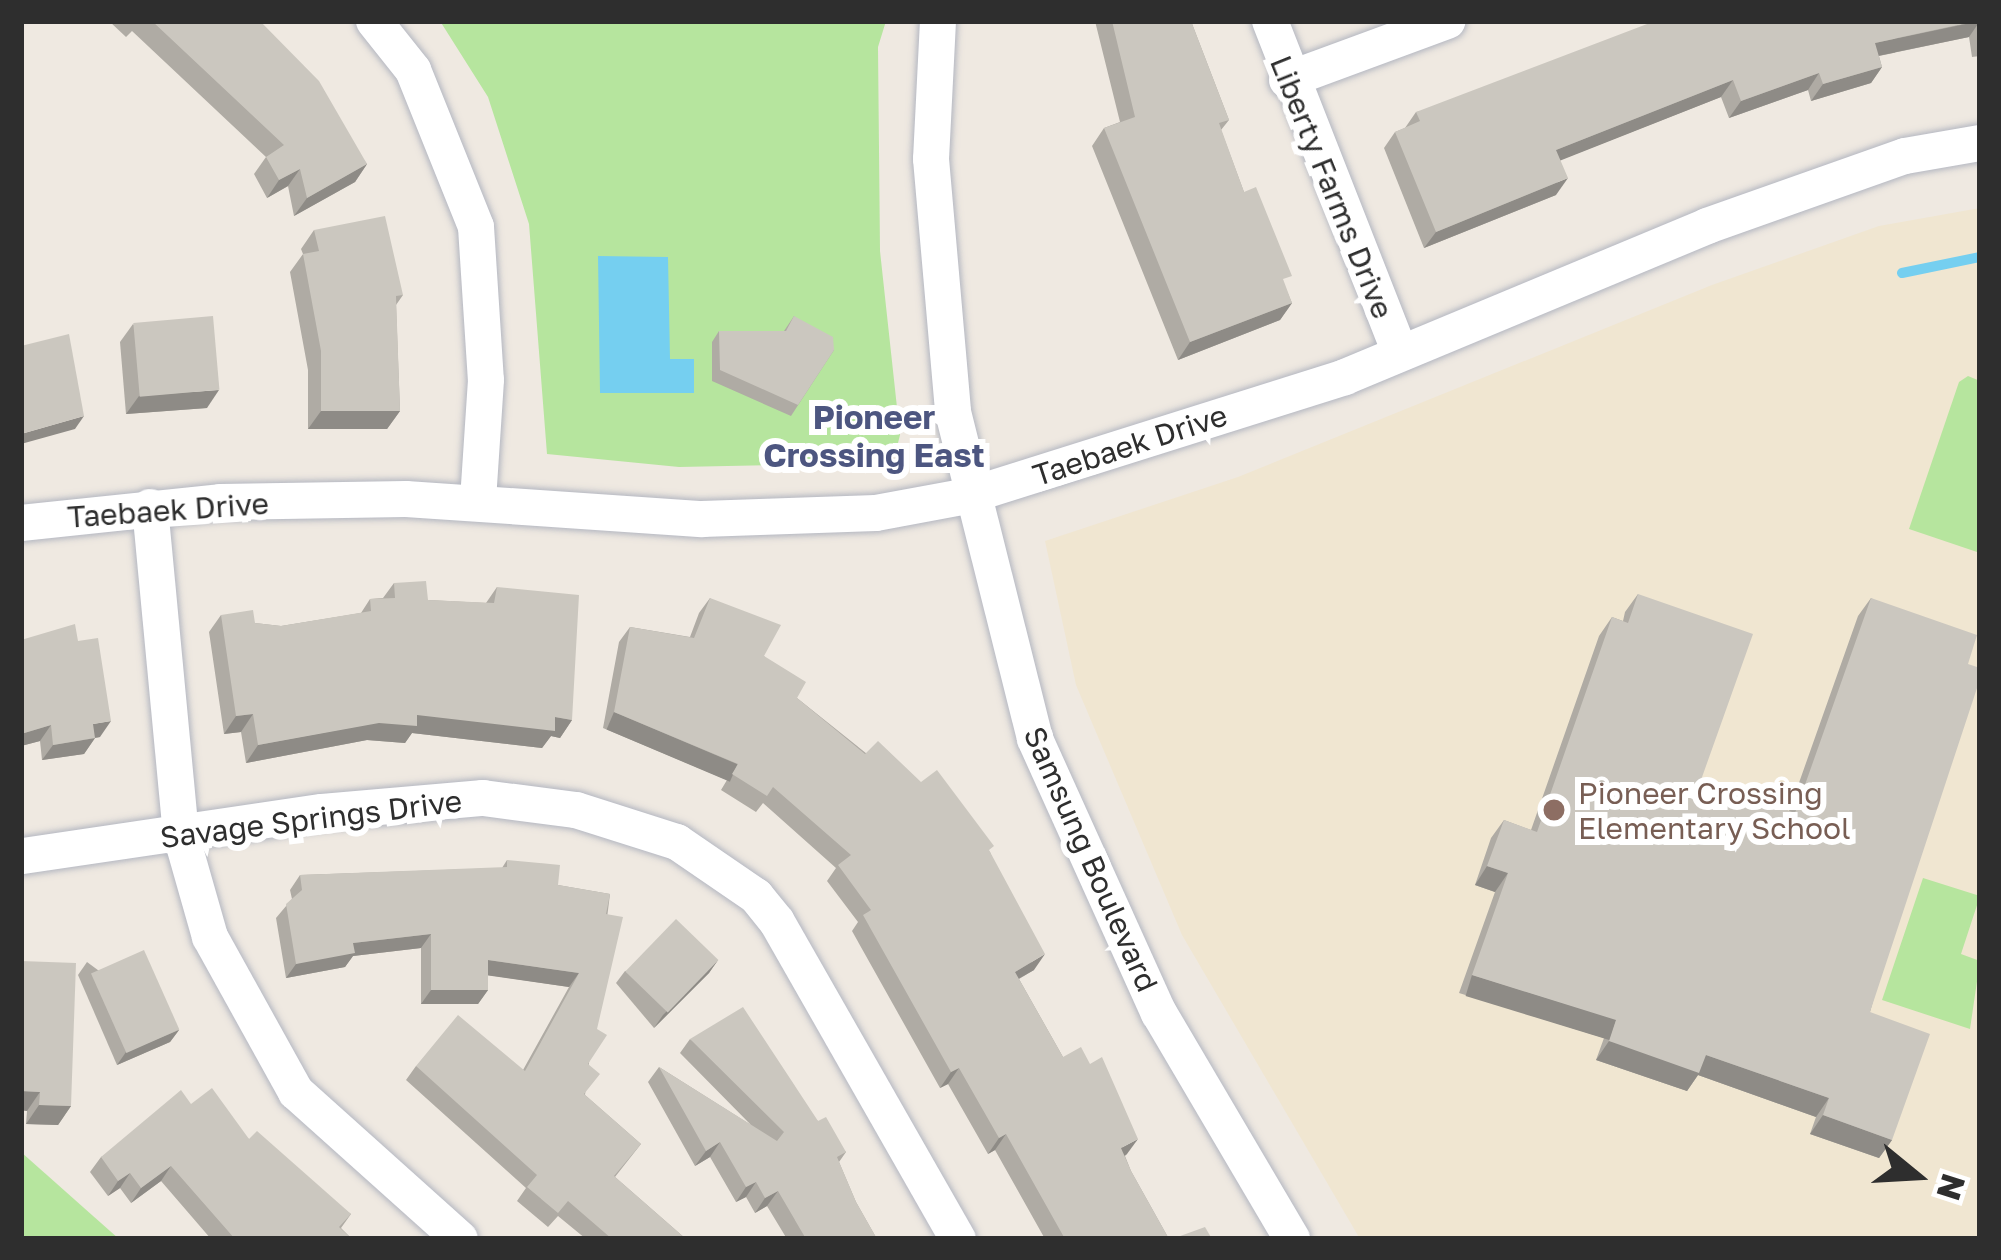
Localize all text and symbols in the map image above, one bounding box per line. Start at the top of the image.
street label: Liberty Farms Drive [1263,50,1401,324]
district label: Pioneer Crossing East [763,397,985,475]
street label: Taebaek Drive [1028,397,1232,493]
street label: Taebaek Drive [66,485,270,535]
street label: Samsung Boulevard [1016,721,1166,997]
place label: Pioneer Crossing Elementary School [1578,775,1851,846]
street label: Savage Springs Drive [158,783,464,855]
marker: Pioneer Crossing Elementary School [1541,797,1567,823]
north arrow [1857,1116,1977,1236]
text: N [1929,1169,1974,1205]

